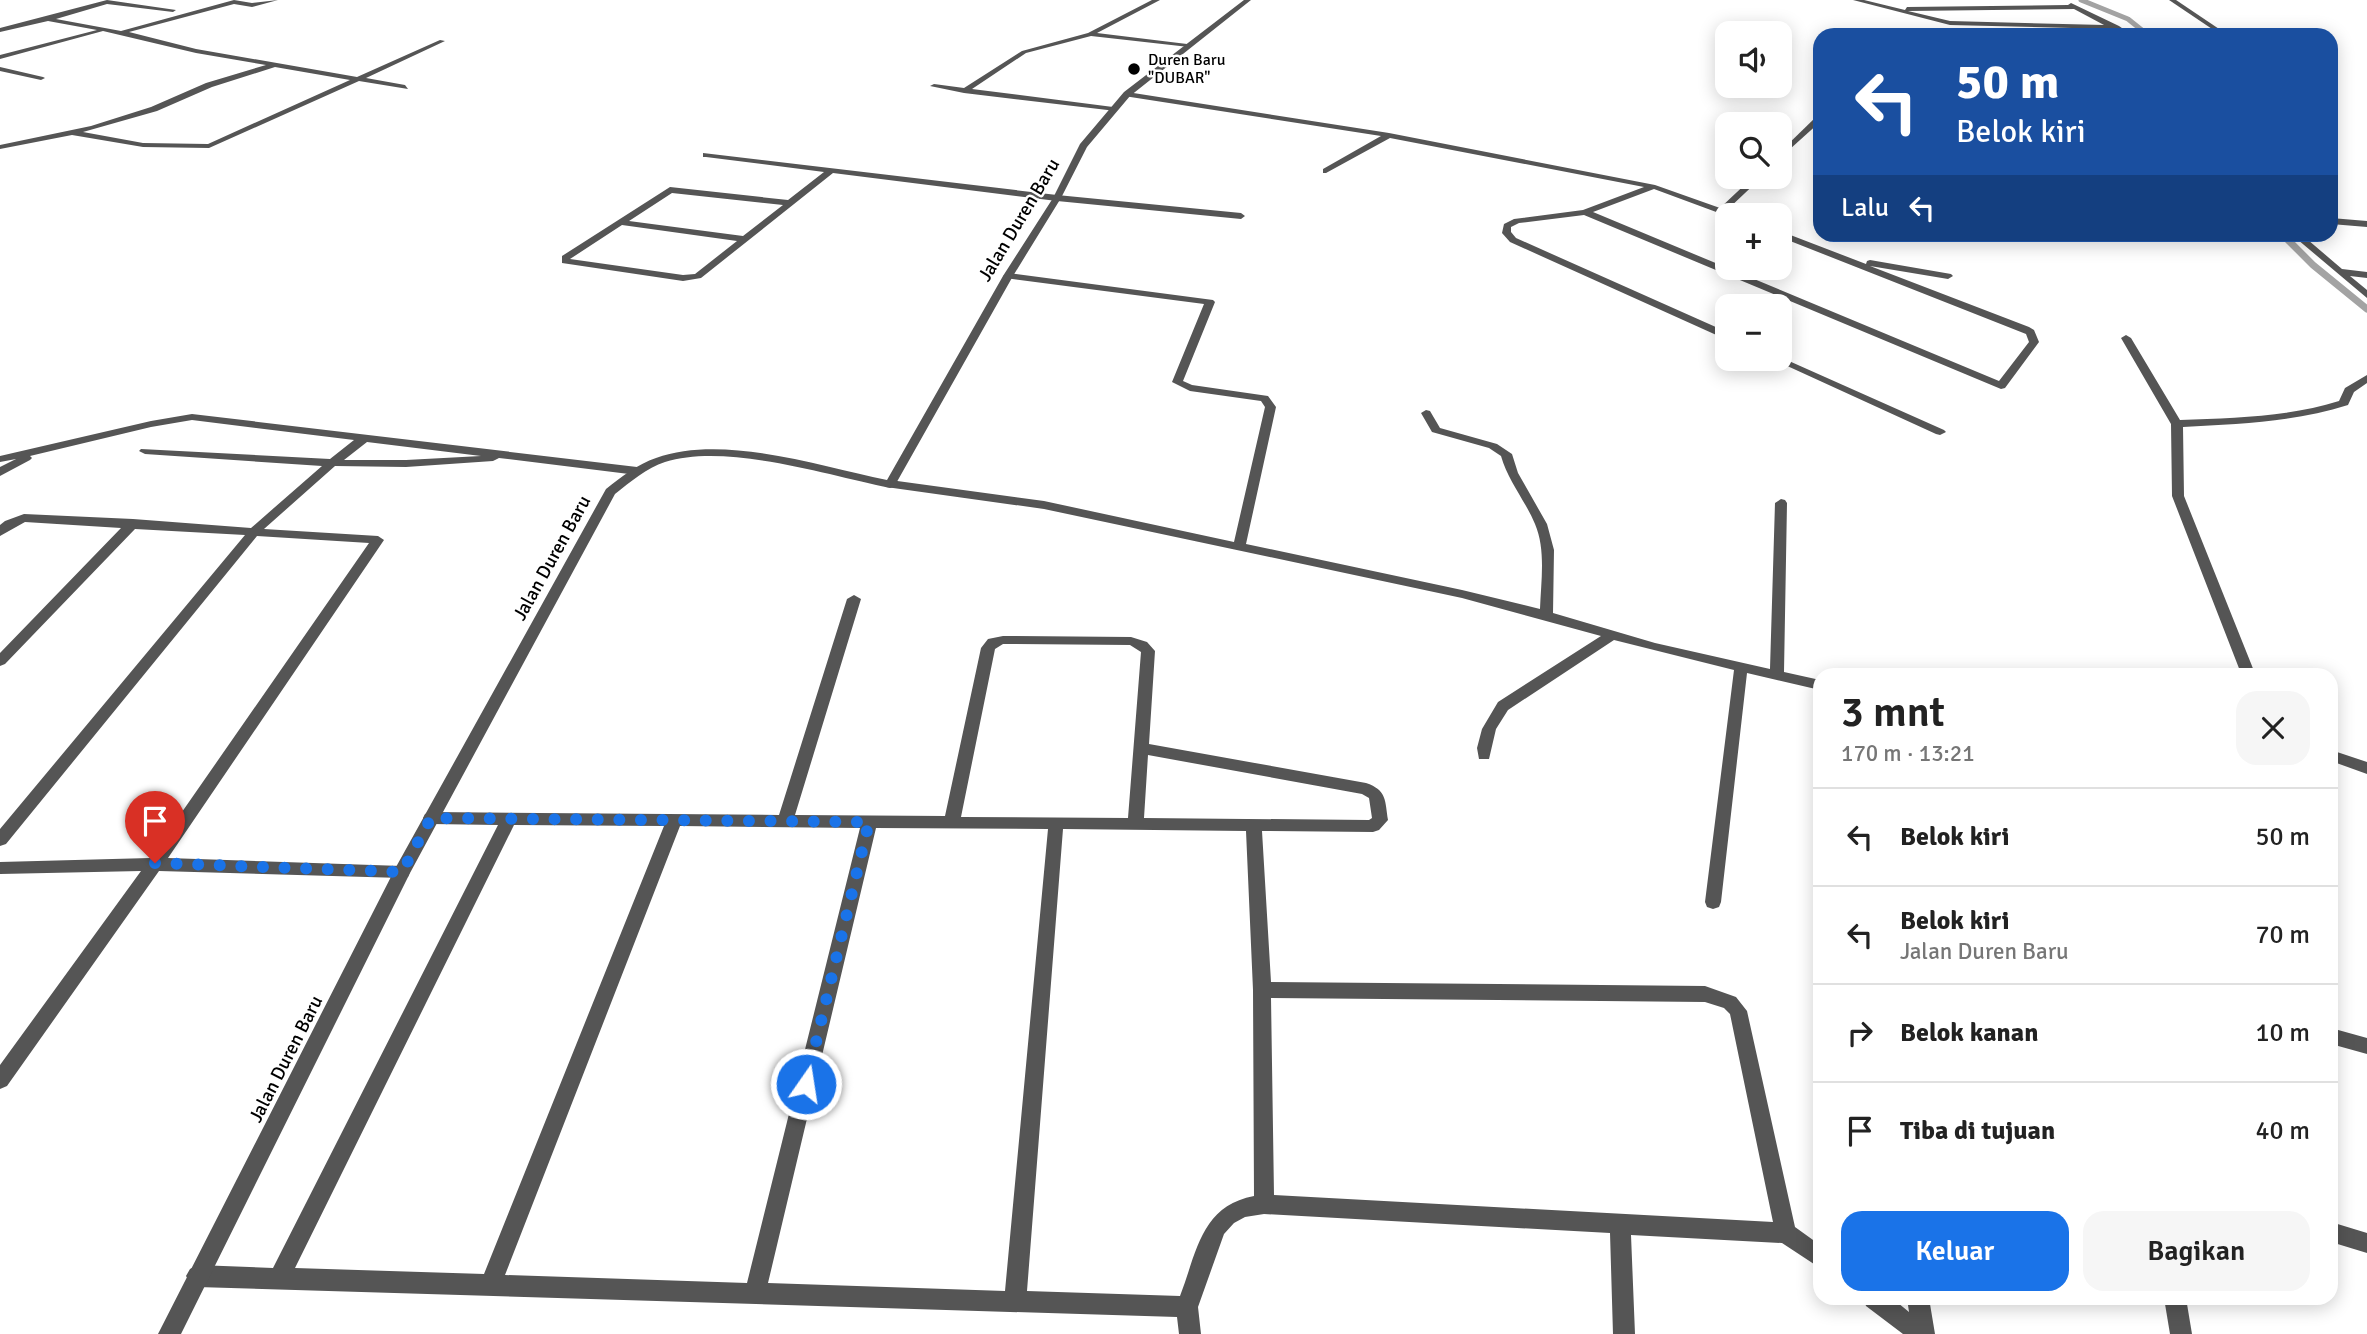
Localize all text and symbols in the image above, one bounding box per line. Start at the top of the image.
map controls [1715,21,1792,371]
button: sound [1715,21,1792,98]
place label: Duren Baru "DUBAR" [1148,50,1225,88]
text: 50 m [1956,52,2059,112]
icon: left [1841,56,1932,147]
marker: Duren Baru "DUBAR" [1126,61,1142,77]
button: search [1715,112,1792,189]
text: Belok kiri [1956,112,2086,151]
street label: Jalan Duren Baru [973,154,1065,286]
icon: left [1903,189,1941,227]
text: Lalu [1841,192,1889,224]
button: + [1715,203,1792,280]
button: − [1715,294,1792,371]
street label: Jalan Duren Baru [508,491,596,625]
text: 3 mnt [1841,687,1945,738]
button: close [2236,691,2310,765]
text: 170 m · 13:21 [1841,739,1975,768]
pin [125,791,185,863]
icon: arrive [136,802,174,840]
icon: left [1841,818,1879,856]
text: Belok kiri [1900,821,2009,853]
text: 50 m [2255,821,2310,853]
text: Belok kiri [1900,905,2009,937]
icon: left [1841,916,1879,954]
text: 70 m [2255,919,2310,951]
text: Jalan Duren Baru [1900,937,2069,966]
street label: Jalan Duren Baru [244,991,328,1127]
icon: right [1841,1014,1879,1052]
text: Belok kanan [1900,1017,2038,1049]
text: 10 m [2255,1017,2310,1049]
position arrow [769,1047,843,1121]
icon: arrive [1841,1112,1879,1150]
text: Tiba di tujuan [1900,1115,2055,1147]
text: 40 m [2255,1115,2310,1147]
button: Keluar [1841,1211,2069,1291]
button: Bagikan [2083,1211,2310,1291]

